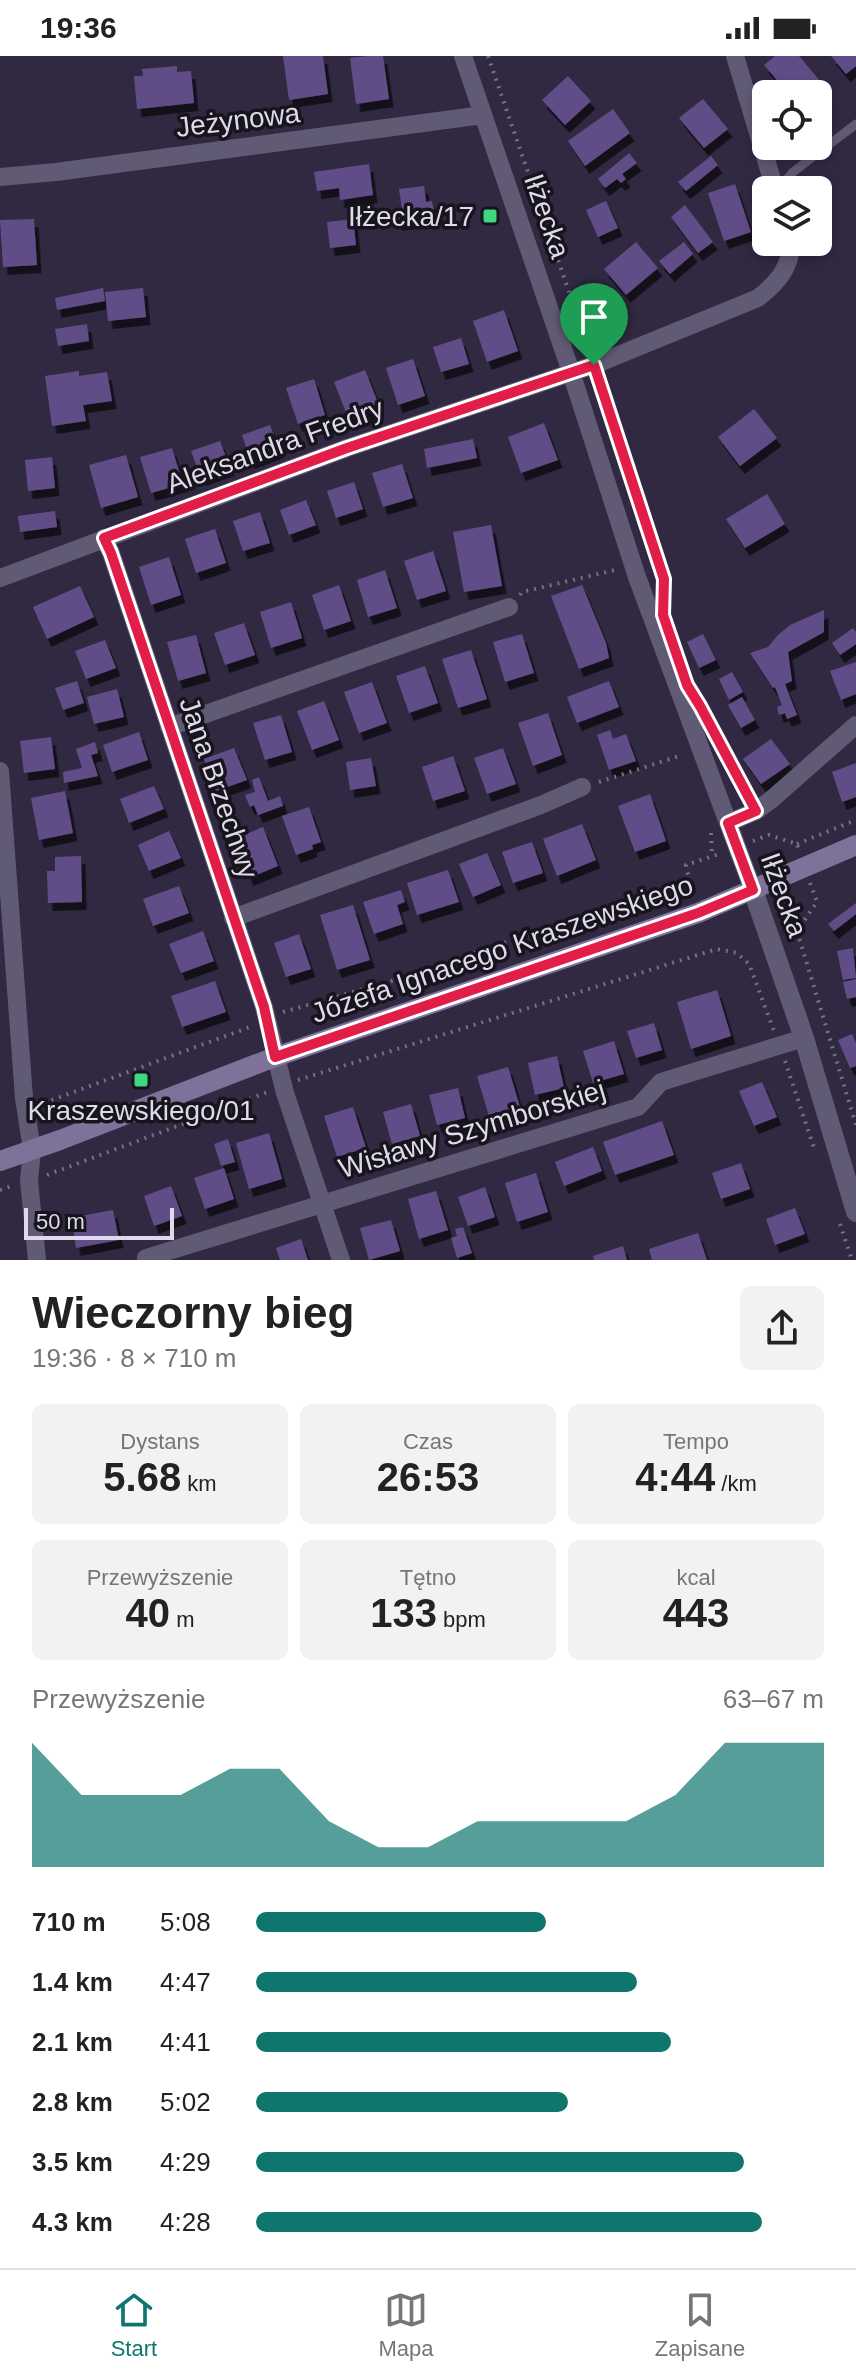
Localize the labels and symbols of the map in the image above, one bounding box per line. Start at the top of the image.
street label: Jeżynowa [174,97,302,143]
street label: Iłżecka [518,170,576,263]
place label: Iłżecka/17 [348,201,474,232]
marker: Iłżecka/17 [481,207,499,225]
pin [560,283,628,365]
street label: Aleksandra Fredry [162,392,388,500]
street label: Jana Brzechwy [173,693,265,883]
street label: Iłżecka [755,849,814,942]
street label: Józefa Ignacego Kraszewskiego [307,869,697,1029]
marker: Kraszewskiego/01 [132,1071,150,1089]
street label: Wisławy Szymborskiej [335,1074,609,1184]
place label: Kraszewskiego/01 [27,1095,255,1126]
scale bar [24,1204,174,1240]

